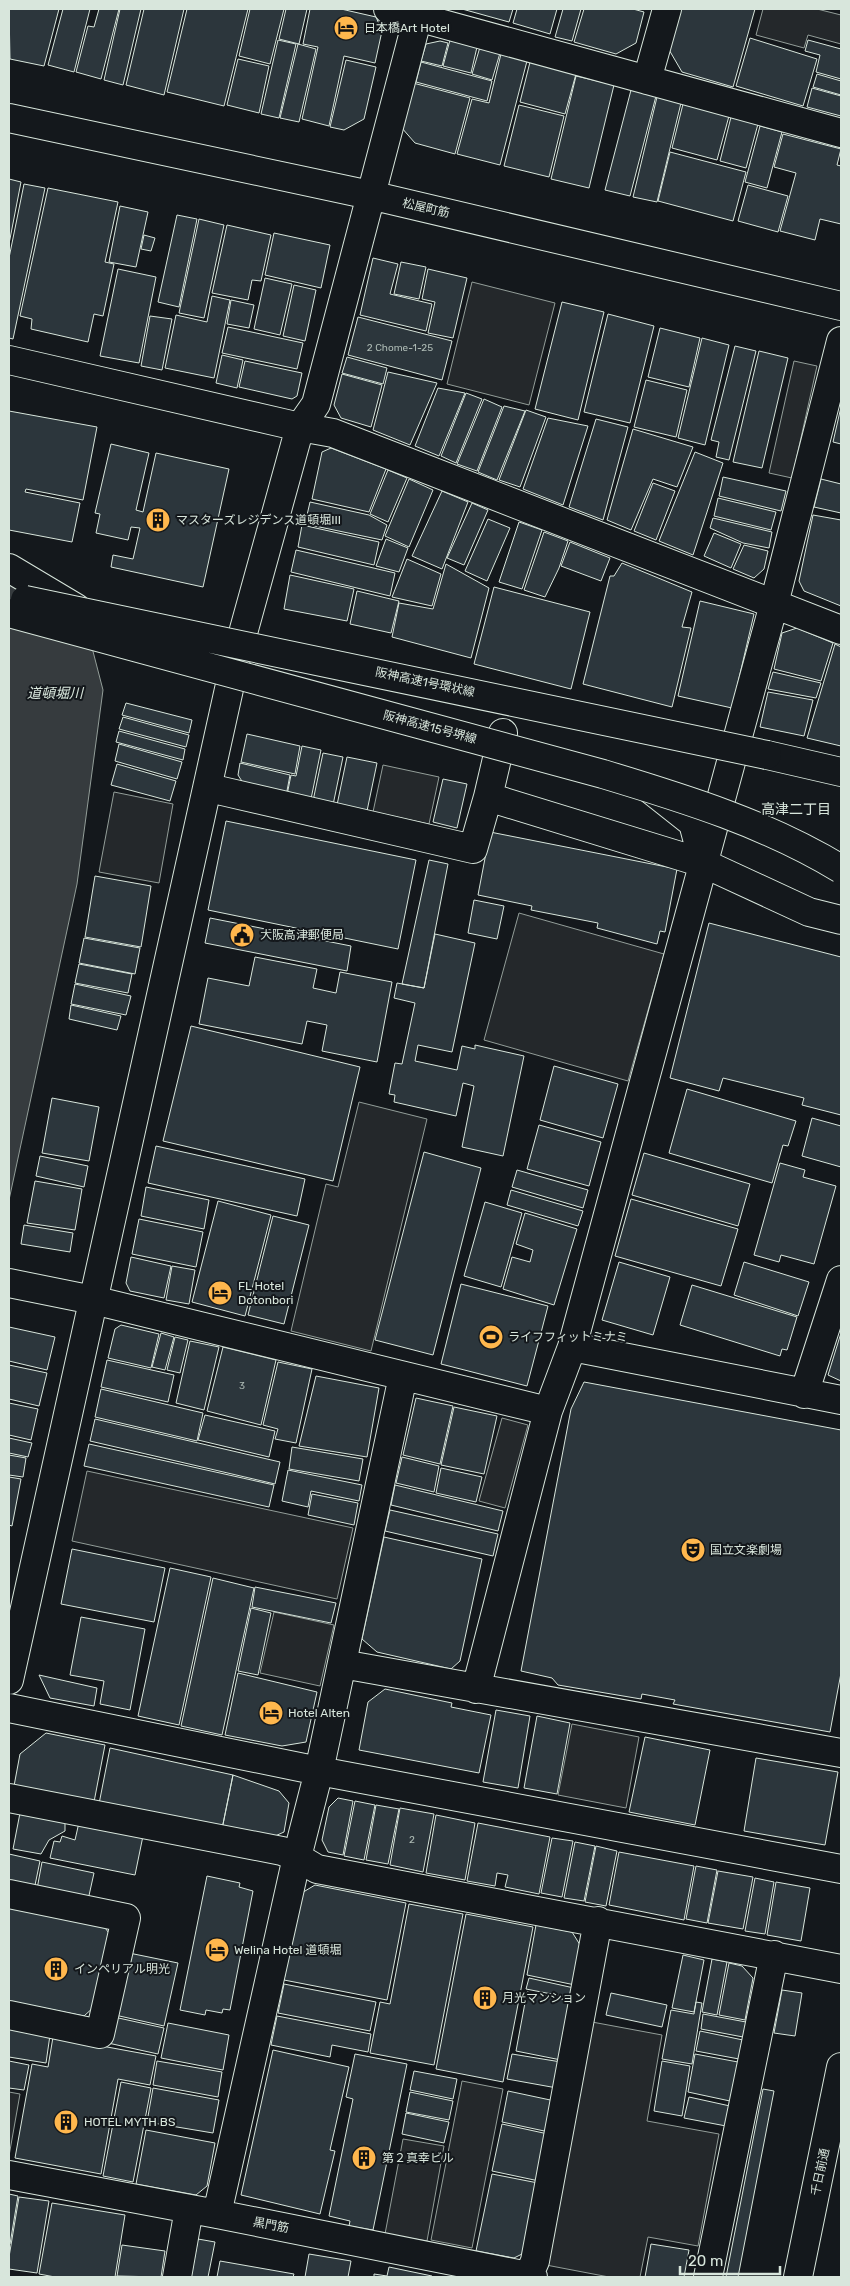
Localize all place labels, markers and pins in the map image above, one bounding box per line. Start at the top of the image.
hotel icon: 日本橋Art Hotel [333,15,359,41]
place label: 日本橋Art Hotel [364,21,450,35]
building icon: マスターズレジデンス道頓堀III [145,507,171,533]
place label: マスターズレジデンス道頓堀III [176,513,341,527]
public building icon: 大阪高津郵便局 [229,922,255,948]
place label: 大阪高津郵便局 [260,928,344,942]
place label: FL Hotel Dotonbori [238,1279,294,1307]
hotel icon: FL Hotel Dotonbori [207,1280,233,1306]
sports icon: ライフフィットミナミ [478,1324,504,1350]
place label: ライフフィットミナミ [508,1330,628,1344]
theatre icon: 国立文楽劇場 [680,1537,706,1563]
place label: 国立文楽劇場 [710,1543,782,1557]
hotel icon: Hotel Alten [258,1700,284,1726]
place label: Hotel Alten [288,1706,350,1720]
hotel icon: Welina Hotel 道頓堀 [204,1937,230,1963]
place label: Welina Hotel 道頓堀 [234,1943,341,1957]
building icon: インペリアル明光 [43,1956,69,1982]
place label: インペリアル明光 [74,1962,170,1976]
building icon: 月光マンション [472,1985,498,2011]
place label: 月光マンション [502,1991,586,2005]
building icon: HOTEL MYTH BS [53,2109,79,2135]
place label: HOTEL MYTH BS [84,2115,175,2129]
building icon: 第２真幸ビル [351,2145,377,2171]
place label: 第２真幸ビル [382,2151,454,2165]

